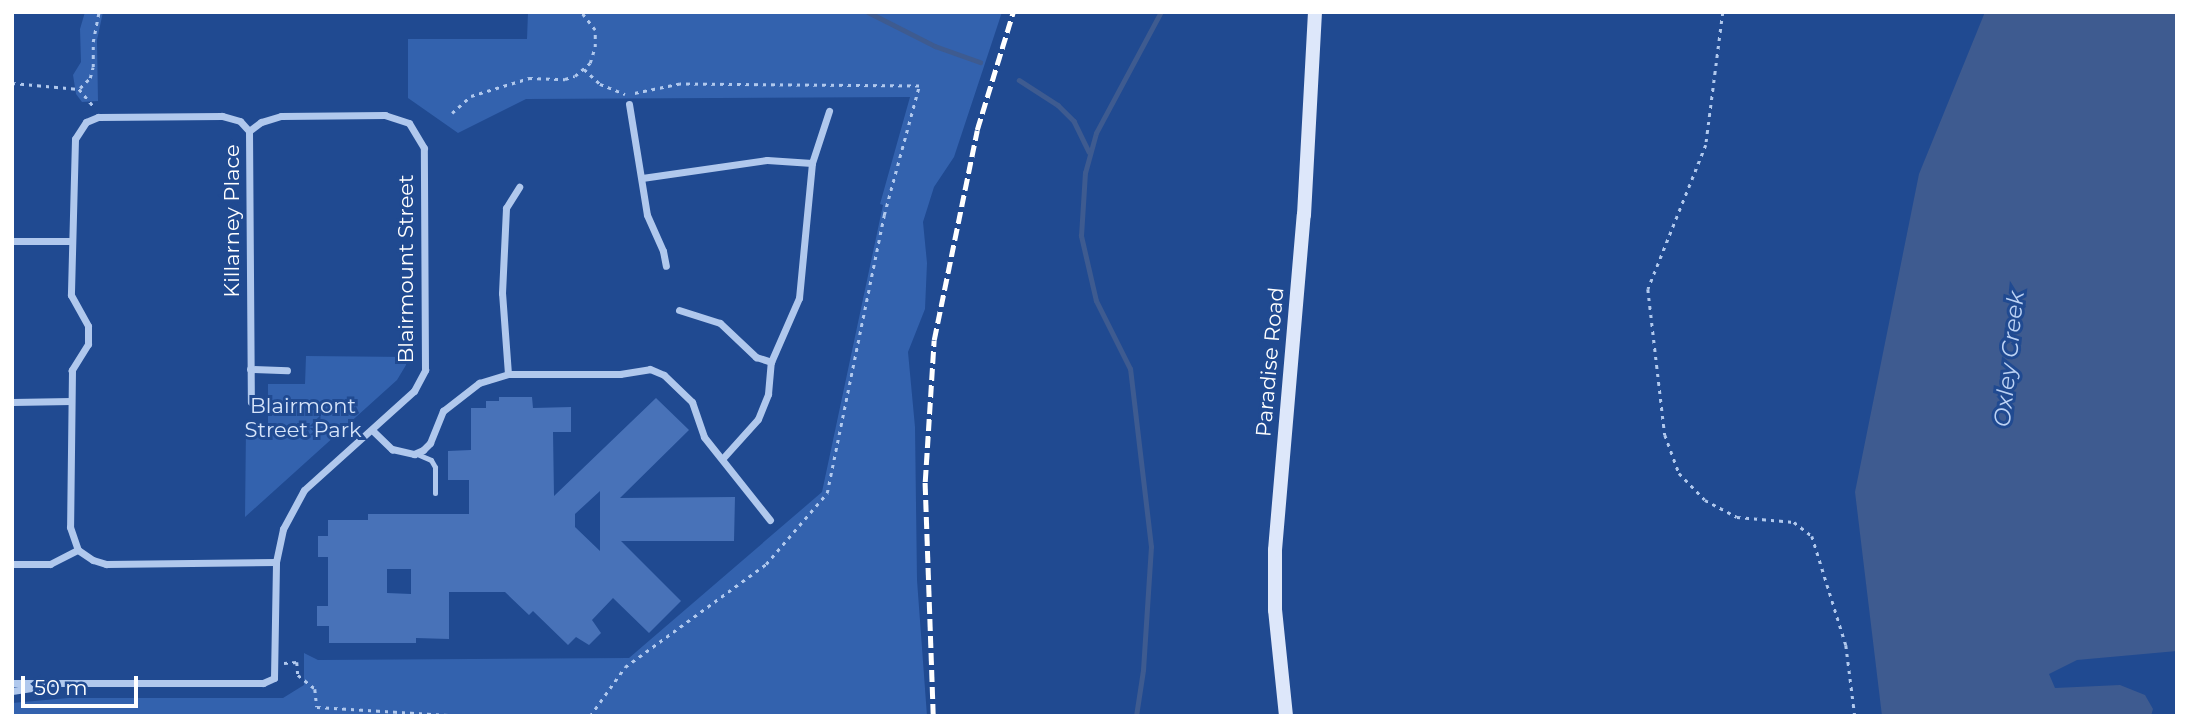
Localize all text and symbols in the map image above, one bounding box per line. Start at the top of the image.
street label: Killarney Place [219,144,245,298]
street label: Blairmount Street [393,174,419,364]
street label: Paradise Road [1251,286,1289,438]
water label: Oxley Creek [1988,290,2030,428]
park label: Blairmont Street Park [245,393,361,443]
scale bar [24,662,142,706]
text: 50 m [34,675,88,700]

